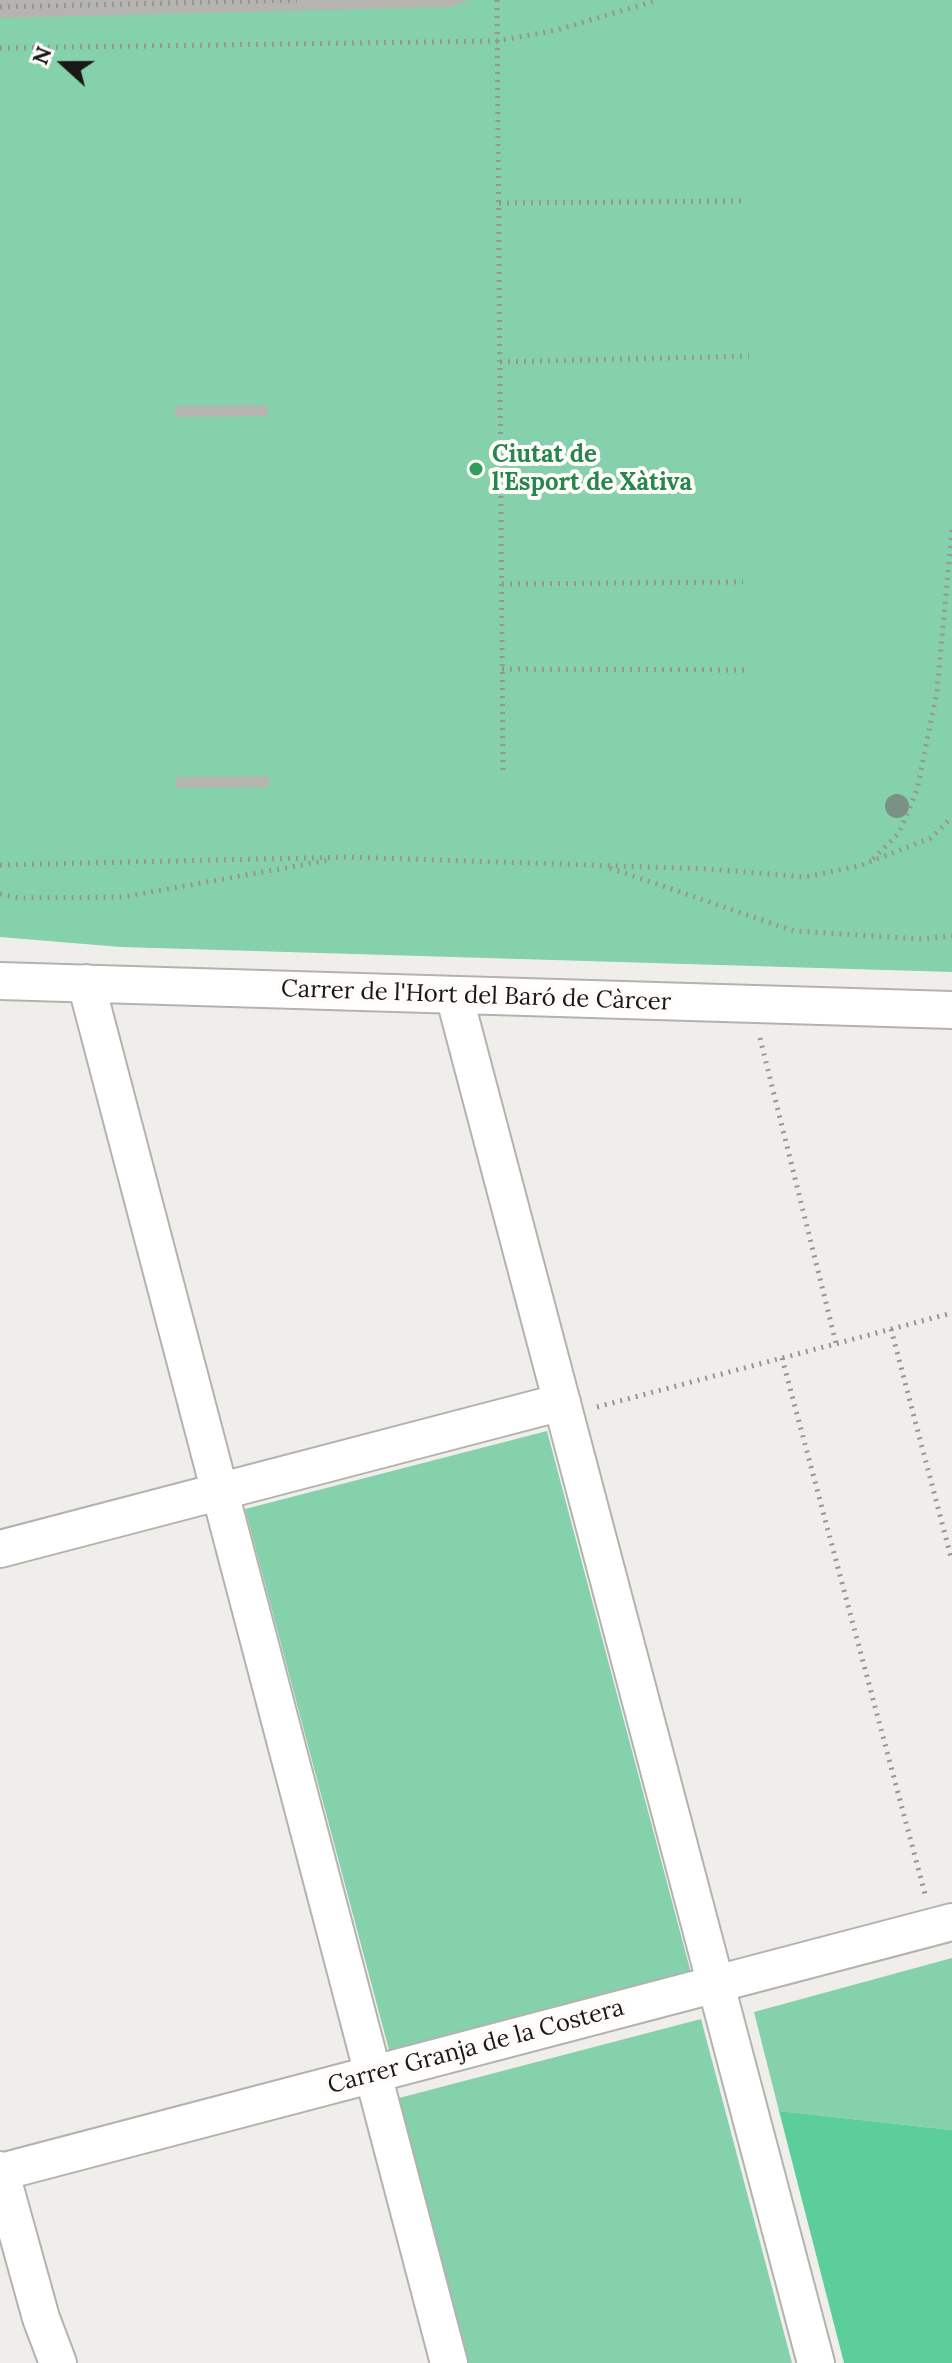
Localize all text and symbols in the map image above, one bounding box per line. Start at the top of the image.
north arrow [24,24,104,104]
text: N [25,42,58,68]
place label: Ciutat de l'Esport de Xàtiva [492,441,692,497]
marker: Ciutat de l'Esport de Xàtiva [467,460,485,478]
street label: Carrer de l'Hort del Baró de Càrcer [280,975,672,1017]
street label: Carrer Granja de la Costera [325,1994,627,2100]

